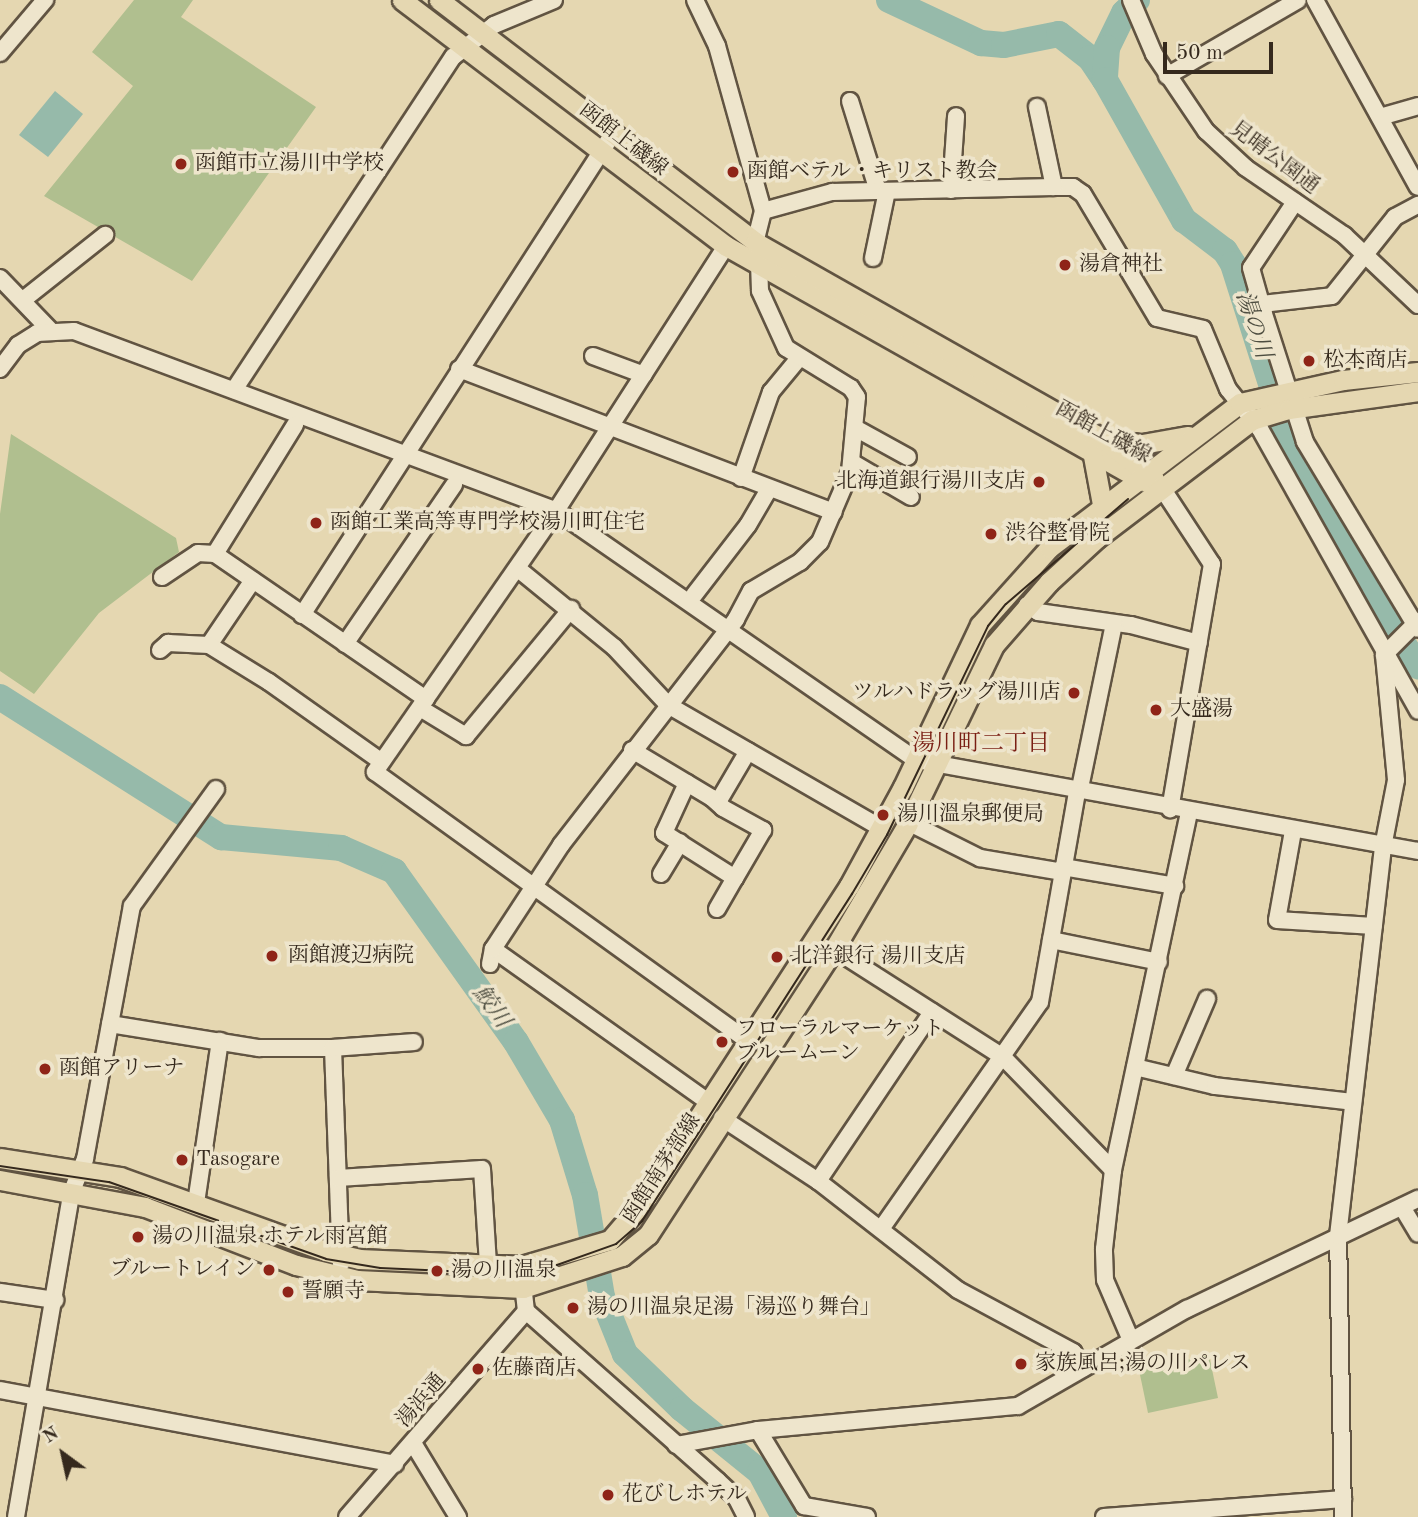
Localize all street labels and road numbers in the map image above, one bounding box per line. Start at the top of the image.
street label: 函館上磯線 [574,98,672,182]
street label: 見晴公園通 [1224,116,1324,200]
street label: 函館上磯線 [1051,397,1155,469]
street label: 函館南茅部線 [617,1109,707,1229]
street label: 湯浜通 [392,1369,452,1433]

